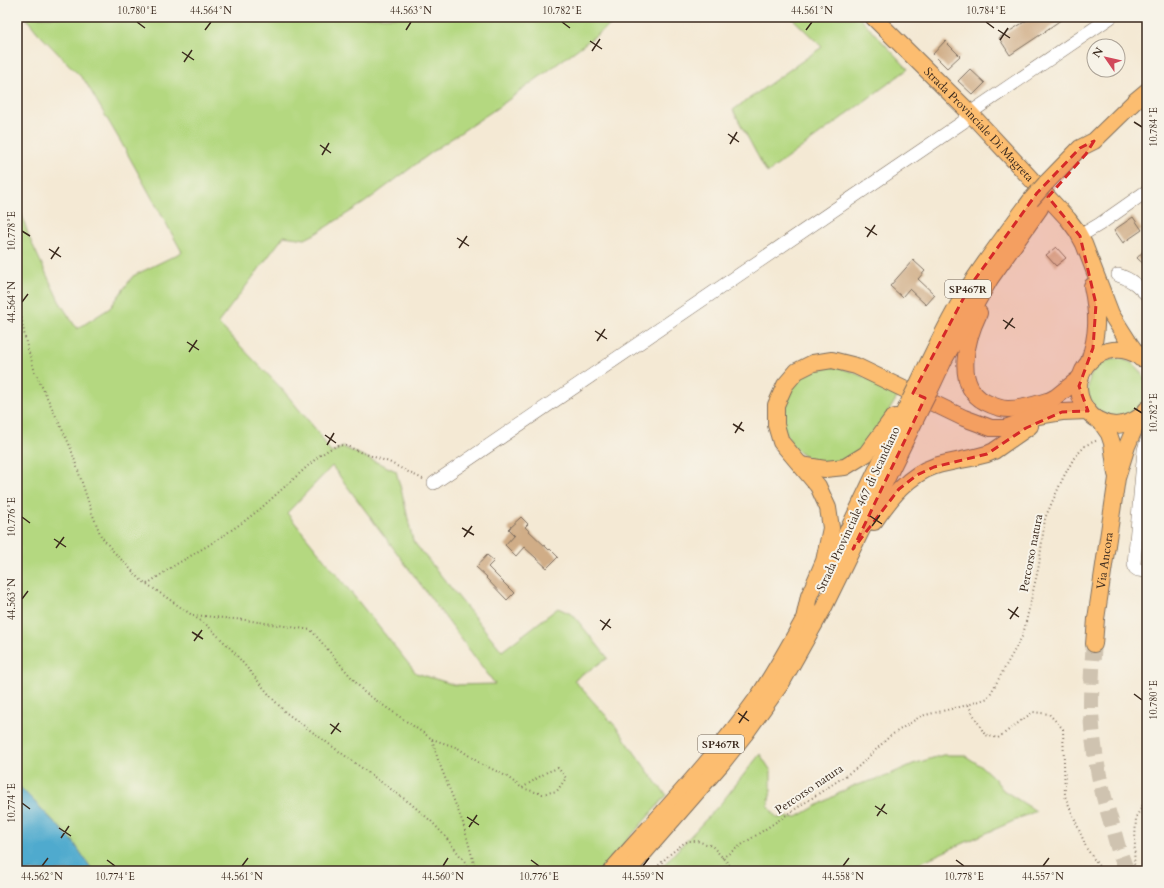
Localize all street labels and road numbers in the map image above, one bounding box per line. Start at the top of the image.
street label: Strada Provinciale Di Magreta [920,64,1038,186]
road number: SP467R [945,280,991,298]
street label: Strada Provinciale 467 di Scandiano [813,423,904,594]
street label: Percorso natura [1016,512,1047,593]
street label: Via Ancora [1093,530,1117,590]
road number: SP467R [698,735,744,753]
street label: Percorso natura [772,760,847,818]

